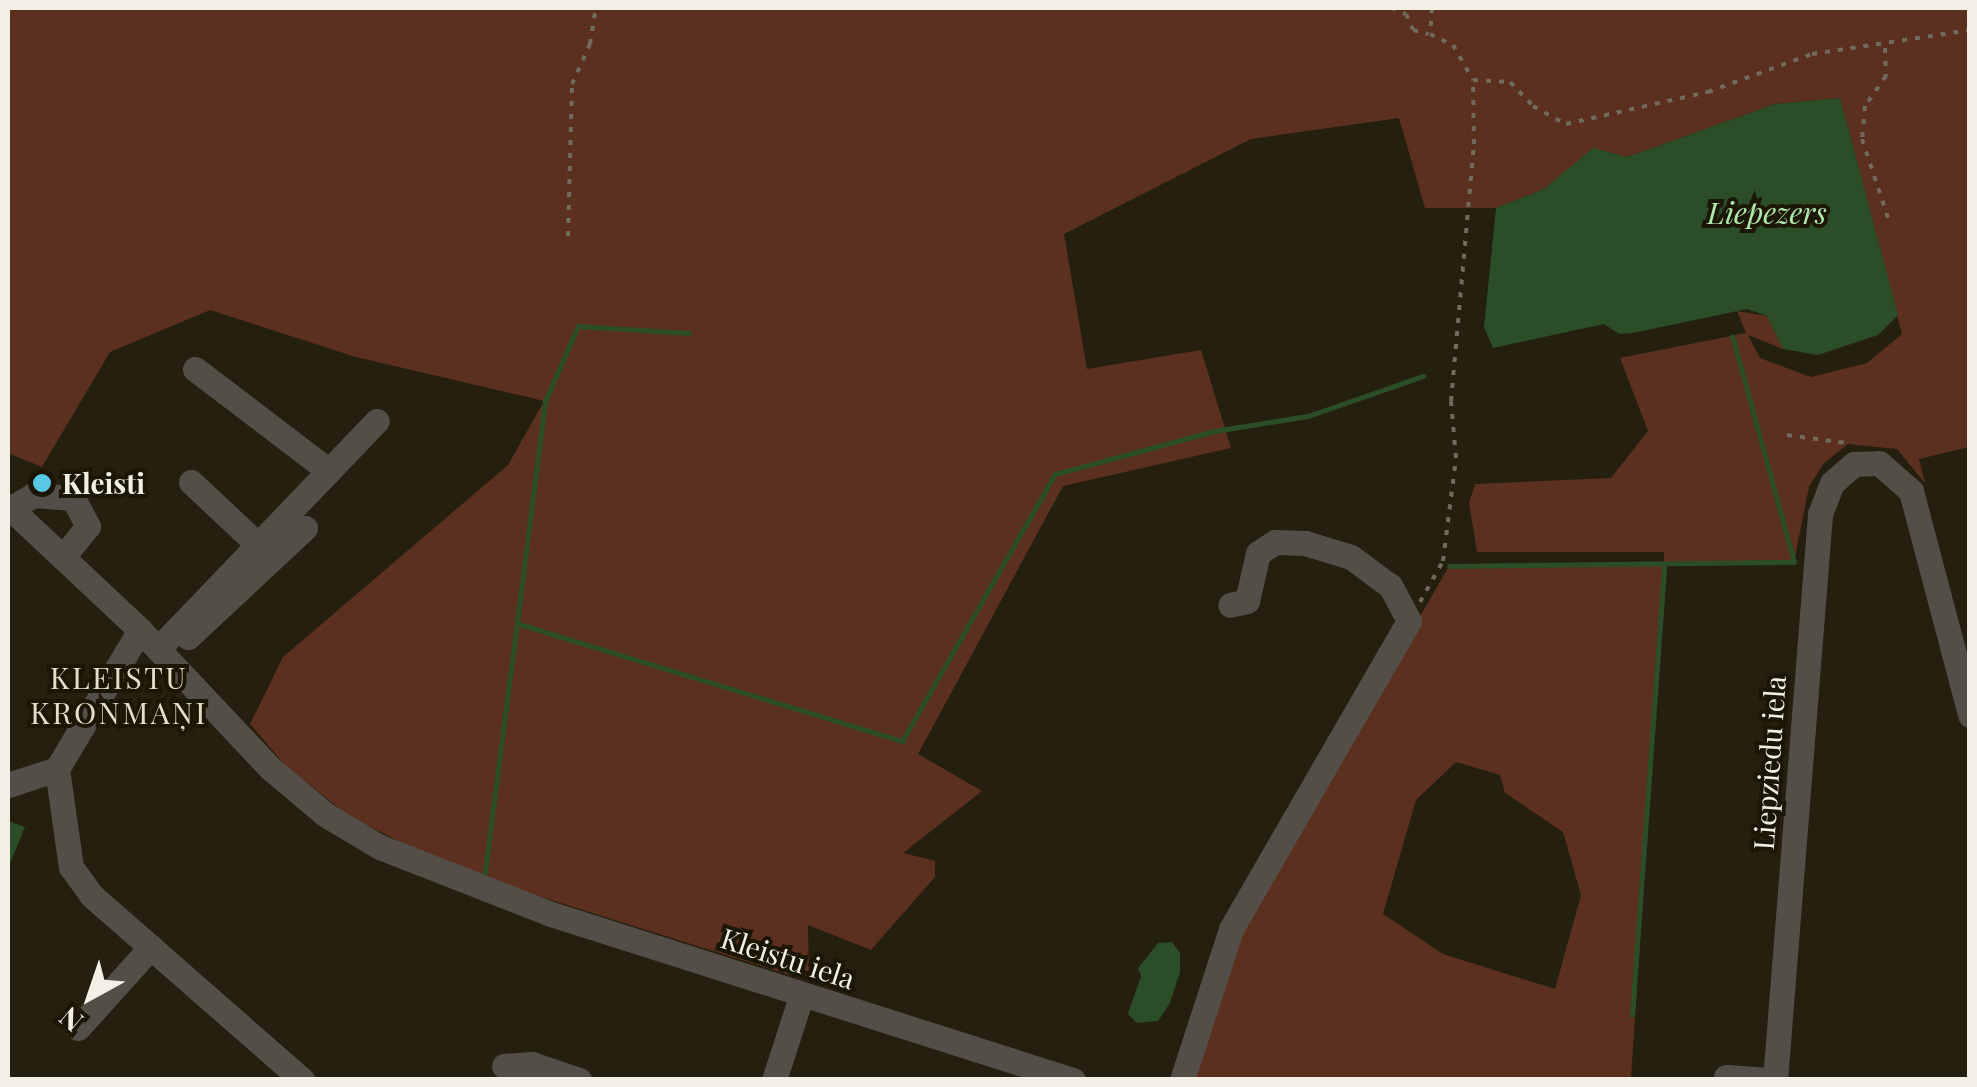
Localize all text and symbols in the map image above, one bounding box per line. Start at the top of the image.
water label: Liepezers [1707,194,1827,230]
place label: Kleisti [62,466,145,500]
marker: Kleisti [31,472,53,494]
district label: KLEISTU KRONMAŅI [30,659,208,730]
street label: Liepziedu iela [1746,675,1792,851]
street label: Kleistu iela [717,921,859,995]
north arrow [40,947,140,1047]
text: N [51,1000,90,1041]

